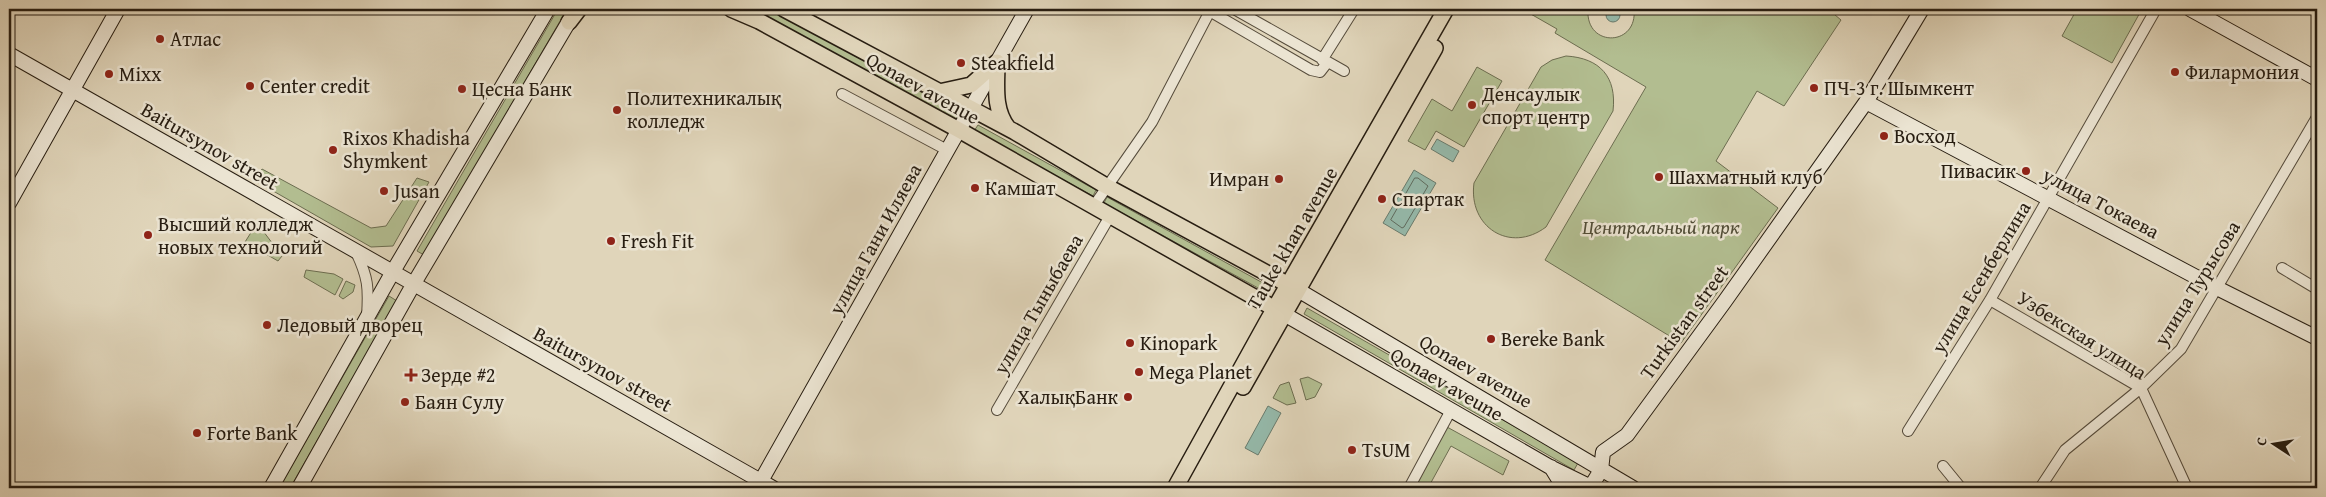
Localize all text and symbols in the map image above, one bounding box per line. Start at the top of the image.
place label: Атлас [170,24,221,53]
marker: Атлас [154,33,166,45]
street label: Qonaev avenue [861,44,985,131]
place label: Steakfield [971,48,1055,77]
marker: Steakfield [955,57,967,69]
place label: Филармония [2185,57,2299,86]
place label: Mixx [119,59,162,88]
marker: Филармония [2169,66,2181,78]
marker: Mixx [103,68,115,80]
place label: Center credit [260,71,370,100]
place label: ПЧ-3 г. Шымкент [1824,73,1974,102]
place label: Цесна Банк [472,74,572,103]
place label: Денсаулык спорт центр [1481,79,1590,131]
marker: Center credit [244,80,256,92]
marker: ПЧ-3 г. Шымкент [1808,82,1820,94]
marker: Цесна Банк [456,83,468,95]
place label: Политехникалық колледж [627,83,782,135]
street label: Baitursynov street [136,94,284,197]
marker: Денсаулык спорт центр [1466,99,1478,111]
marker: Политехникалық колледж [611,104,623,116]
place label: Восход [1894,121,1956,150]
place label: Rixos Khadisha Shymkent [343,123,470,175]
marker: Восход [1878,130,1890,142]
marker: Rixos Khadisha Shymkent [327,144,339,156]
place label: Пивасик [1941,156,2017,185]
street label: улица Гани Иляева [820,158,928,320]
street label: улица Токаева [2037,159,2165,246]
street label: Tauke khan avenue [1239,161,1344,314]
place label: Шахматный клуб [1669,162,1823,191]
place label: Имран [1209,164,1269,193]
marker: Пивасик [2020,165,2032,177]
marker: Шахматный клуб [1653,171,1665,183]
place label: Камшат [985,173,1056,202]
marker: Имран [1273,173,1285,185]
place label: Jusan [391,176,440,205]
marker: Камшат [969,182,981,194]
place label: Спартак [1392,184,1465,213]
marker: Jusan [378,185,390,197]
marker: Спартак [1376,193,1388,205]
street label: улица Есенберлина [1923,195,2038,359]
place label: Высший колледж новых технологий [158,209,323,261]
park label: Центральный парк [1582,212,1740,241]
street label: улица Турысова [2146,214,2247,352]
place label: Fresh Fit [621,226,694,255]
street label: улица Тыныбаева [985,228,1090,380]
marker: Высший колледж новых технологий [142,229,154,241]
marker: Fresh Fit [605,235,617,247]
street label: Turkistan street [1632,259,1735,385]
street label: Узбекская улица [2012,283,2153,386]
place label: Ледовый дворец [277,310,423,339]
street label: Baitursynov street [529,318,678,419]
marker: Ледовый дворец [261,319,273,331]
place label: Bereke Bank [1501,324,1606,353]
street label: Qonaev avenue [1414,326,1538,415]
place label: Kinopark [1140,328,1218,357]
marker: Bereke Bank [1485,333,1497,345]
marker: Kinopark [1124,337,1136,349]
street label: Qonaev aveune [1385,339,1509,428]
place label: Mega Planet [1149,357,1252,386]
place label: Зерде #2 [421,360,495,389]
marker: Mega Planet [1133,366,1145,378]
marker: Зерде #2 [405,369,417,381]
place label: ХалықБанк [1018,382,1119,411]
place label: Баян Сулу [415,387,504,416]
marker: ХалықБанк [1122,391,1134,403]
marker: Баян Сулу [399,396,411,408]
place label: Forte Bank [207,418,298,447]
north arrow [2248,420,2298,470]
marker: Forte Bank [191,427,203,439]
place label: TsUM [1362,435,1411,464]
text: С [2251,435,2272,447]
marker: TsUM [1346,444,1358,456]

